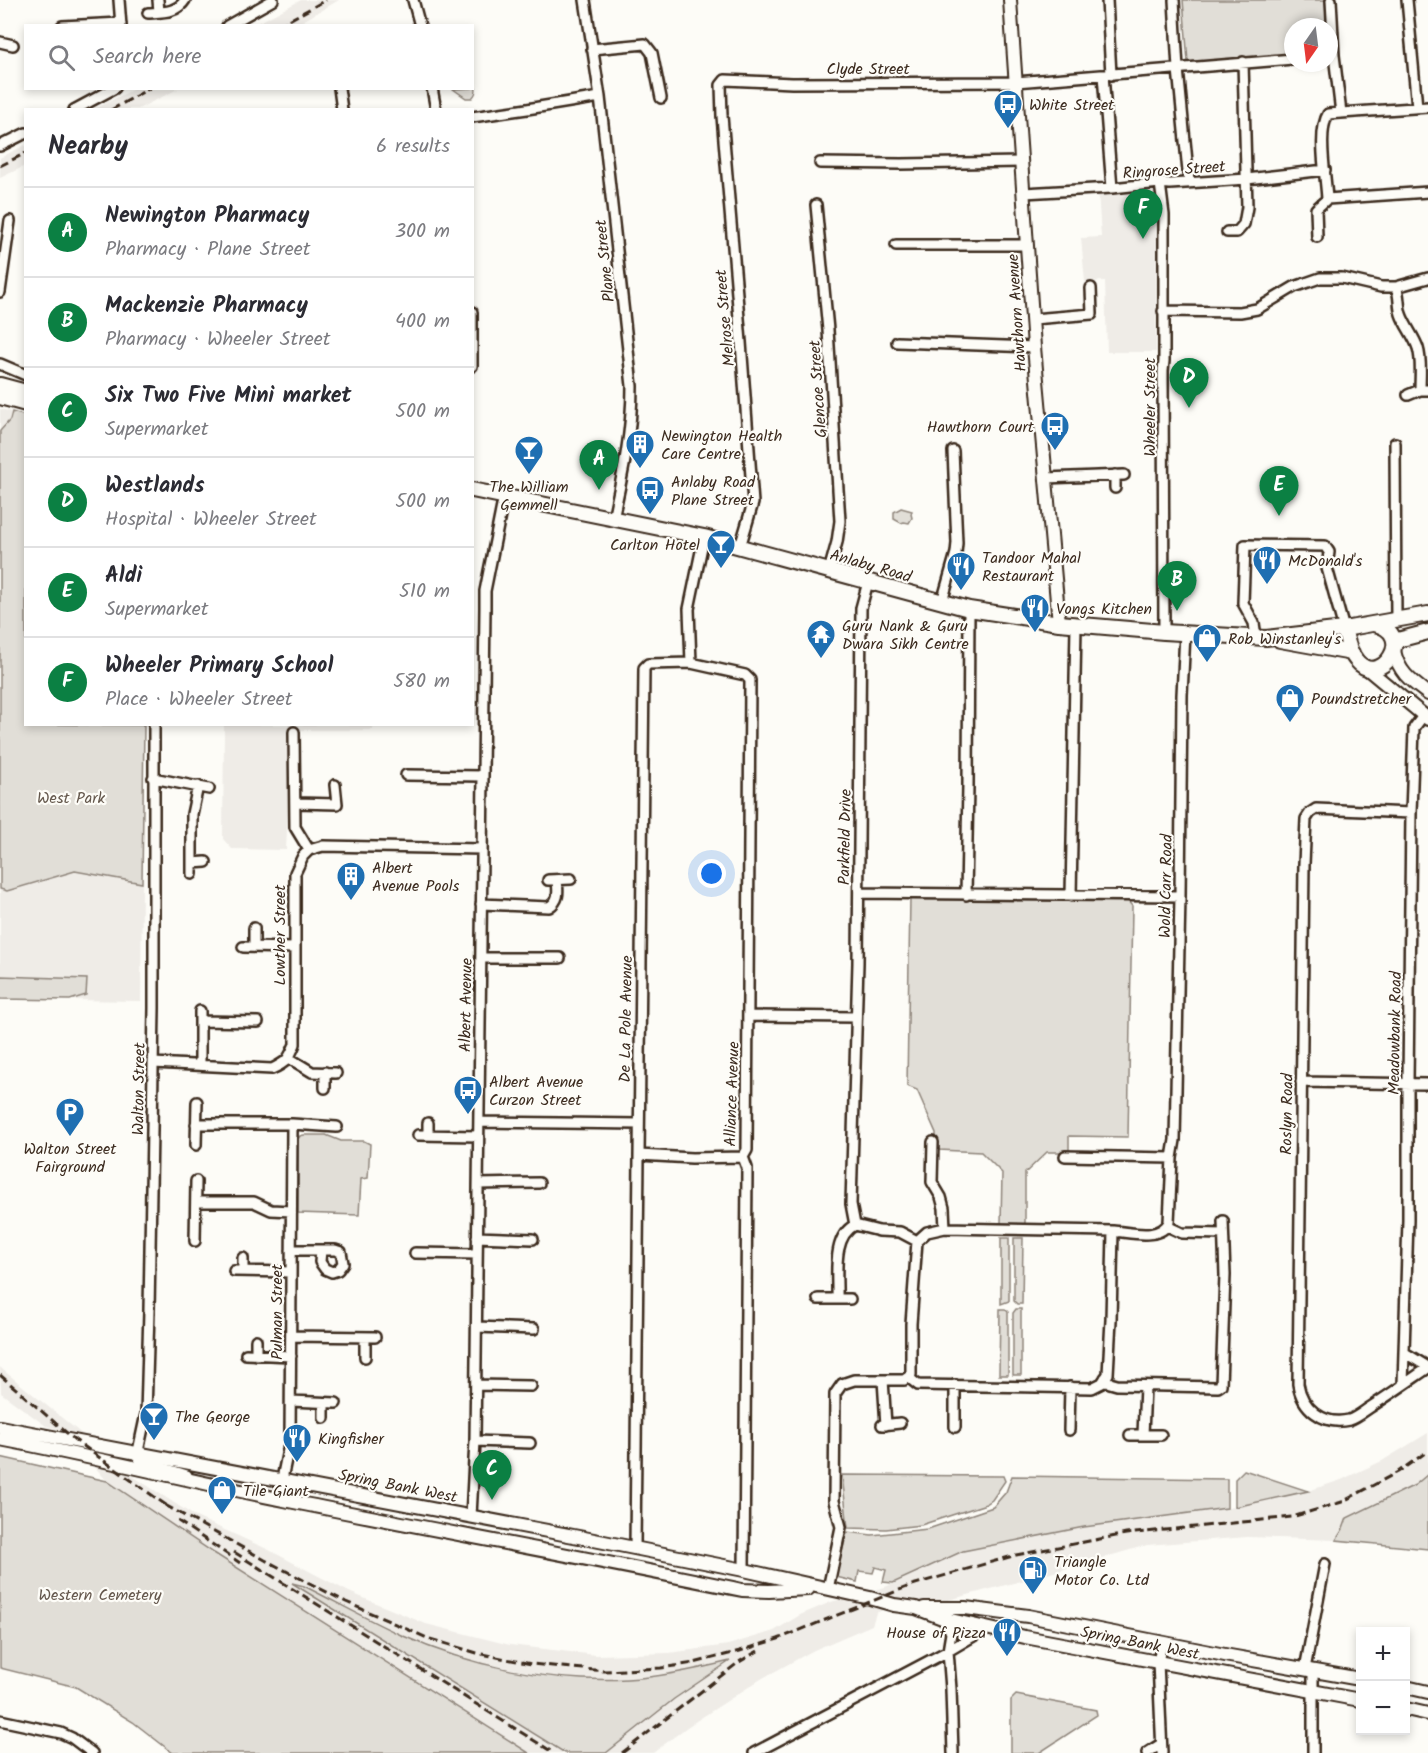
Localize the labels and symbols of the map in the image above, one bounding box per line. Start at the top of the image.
north arrow [1284,18,1338,72]
street label: Clyde Street [826,57,910,82]
bus stop icon: White Street [992,88,1024,130]
place label: White Street [1029,93,1115,118]
street label: Ringrose Street [1122,154,1227,187]
pin: F [1124,190,1162,239]
street label: Plane Street [589,218,622,303]
street label: Hawthorn Avenue [1001,253,1034,373]
street label: Melrose Street [709,268,742,367]
street label: Glencoe Street [803,338,834,439]
street label: Wheeler Street [1138,357,1163,456]
pin: D [1170,358,1208,408]
bus stop icon: Hawthorn Court [1039,410,1071,452]
place label: Hawthorn Court [927,415,1035,440]
place label: Newington Health Care Centre [661,424,782,467]
building icon: Newington Health Care Centre [624,428,656,470]
bar icon: The William Gemmell [513,434,545,476]
pin: A [580,440,618,490]
pin: E [1260,466,1298,516]
place label: Anlaby Road Plane Street [671,470,756,513]
bus stop icon: Anlaby Road Plane Street [634,474,666,516]
place label: The William Gemmell [490,475,569,518]
bar icon: Carlton Hotel [705,528,737,570]
place label: Carlton Hotel [610,533,700,558]
street label: Anlaby Road [827,543,915,590]
restaurant icon: McDonald's [1251,544,1283,586]
place label: Tandoor Mahal Restaurant [982,546,1081,589]
place label: McDonald's [1288,549,1363,574]
restaurant icon: Tandoor Mahal Restaurant [945,550,977,592]
pin: B [1158,562,1196,611]
restaurant icon: Vongs Kitchen [1019,592,1051,634]
place label: Vongs Kitchen [1056,597,1152,622]
place label: Guru Nank & Guru Dwara Sikh Centre [842,614,969,657]
temple icon: Guru Nank & Guru Dwara Sikh Centre [805,618,837,660]
shop icon: Rob Winstanley's [1191,622,1223,664]
place label: Rob Winstanley's [1228,627,1341,652]
shop icon: Poundstretcher [1274,682,1306,724]
place label: Poundstretcher [1311,687,1413,712]
park label: West Park [37,786,106,811]
street label: Parkfield Drive [832,789,859,885]
street label: Wold Carr Road [1153,833,1180,938]
place label: Albert Avenue Pools [372,856,460,899]
your location [697,859,726,888]
building icon: Albert Avenue Pools [335,860,367,902]
street label: Lowther Street [268,884,293,986]
street label: De La Pole Avenue [613,955,640,1083]
street label: Albert Avenue [453,958,480,1052]
street label: Meadowbank Road [1382,970,1409,1095]
street label: Alliance Avenue [718,1041,747,1147]
street label: Walton Street [126,1042,153,1136]
place label: Albert Avenue Curzon Street [489,1070,583,1113]
street label: Roslyn Road [1274,1072,1301,1155]
bus stop icon: Albert Avenue Curzon Street [452,1074,484,1116]
parking icon: Walton Street Fairground [54,1096,86,1138]
place label: Walton Street Fairground [24,1137,117,1180]
street label: Pulman Street [265,1263,290,1360]
bar icon: The George [138,1400,170,1442]
place label: The George [175,1405,250,1430]
restaurant icon: Kingfisher [281,1422,313,1464]
place label: Kingfisher [318,1427,385,1452]
pin: C [472,1450,512,1500]
street label: Spring Bank West [336,1463,460,1510]
shop icon: Tile Giant [206,1474,238,1516]
place label: Tile Giant [243,1479,310,1504]
place label: Triangle Motor Co. Ltd [1054,1550,1150,1593]
fuel station icon: Triangle Motor Co. Ltd [1017,1554,1049,1596]
park label: Western Cemetery [38,1583,162,1608]
restaurant icon: House of Pizza [991,1616,1023,1658]
street label: Spring Bank West [1078,1620,1202,1667]
place label: House of Pizza [886,1621,986,1646]

